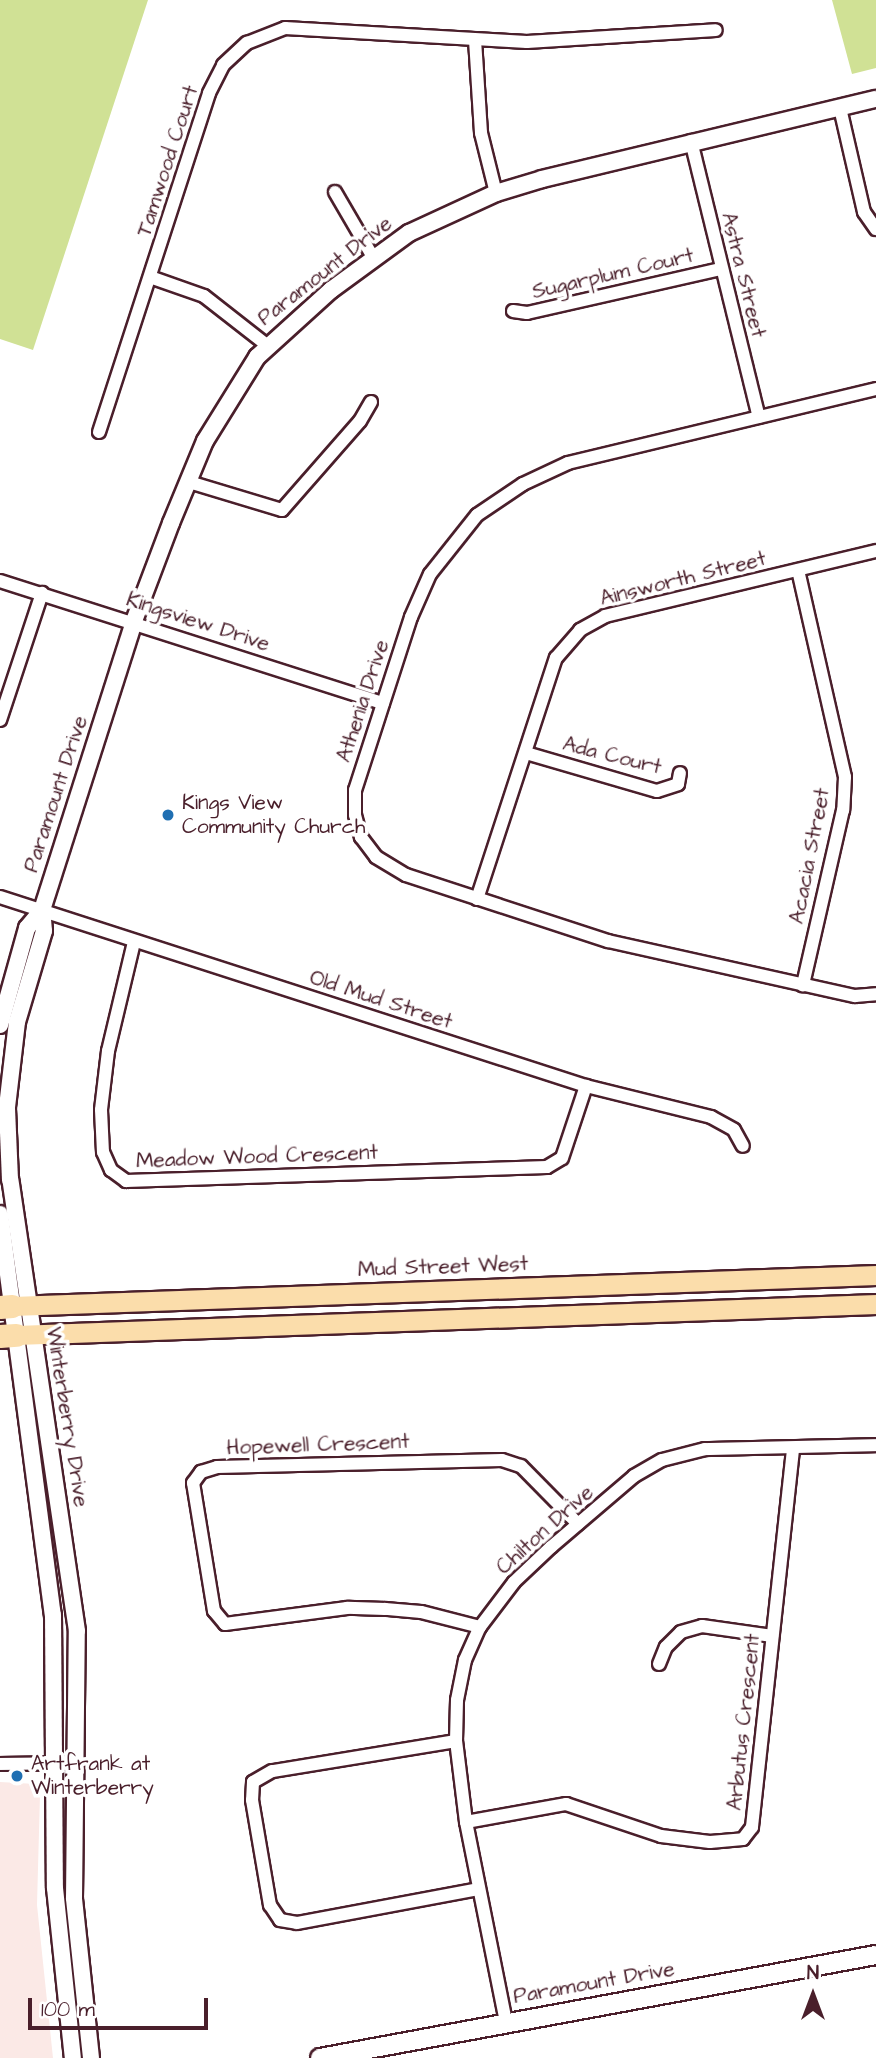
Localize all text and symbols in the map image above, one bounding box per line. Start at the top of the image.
street label: Tamwood Court [132,82,204,240]
street label: Astra Street [715,210,771,340]
street label: Paramount Drive [253,211,397,331]
street label: Sugarplum Court [530,243,696,305]
street label: Ainsworth Street [597,546,769,612]
street label: Kingsview Drive [123,587,273,657]
street label: Athenia Drive [331,637,395,765]
street label: Paramount Drive [19,712,93,876]
street label: Ada Court [560,732,664,780]
street label: Acacia Street [784,786,836,926]
place label: Kings View Community Church [182,790,365,840]
marker: Kings View Community Church [160,807,176,823]
street label: Old Mud Street [306,965,456,1035]
street label: Meadow Wood Crescent [136,1140,378,1174]
street label: Mud Street West [357,1251,529,1283]
street label: Winterberry Drive [40,1325,94,1509]
street label: Hopewell Crescent [226,1429,410,1461]
street label: Chilton Drive [491,1480,599,1580]
street label: Arbutus Crescent [722,1632,766,1812]
place label: Artfrank at Winterberry [31,1751,154,1801]
marker: Artfrank at Winterberry [9,1768,25,1784]
street label: Paramount Drive [511,1956,677,2010]
north arrow [778,1960,848,2030]
text: N [807,1960,819,1987]
scale bar [32,1984,212,2028]
text: 100 m [41,1995,95,2024]

